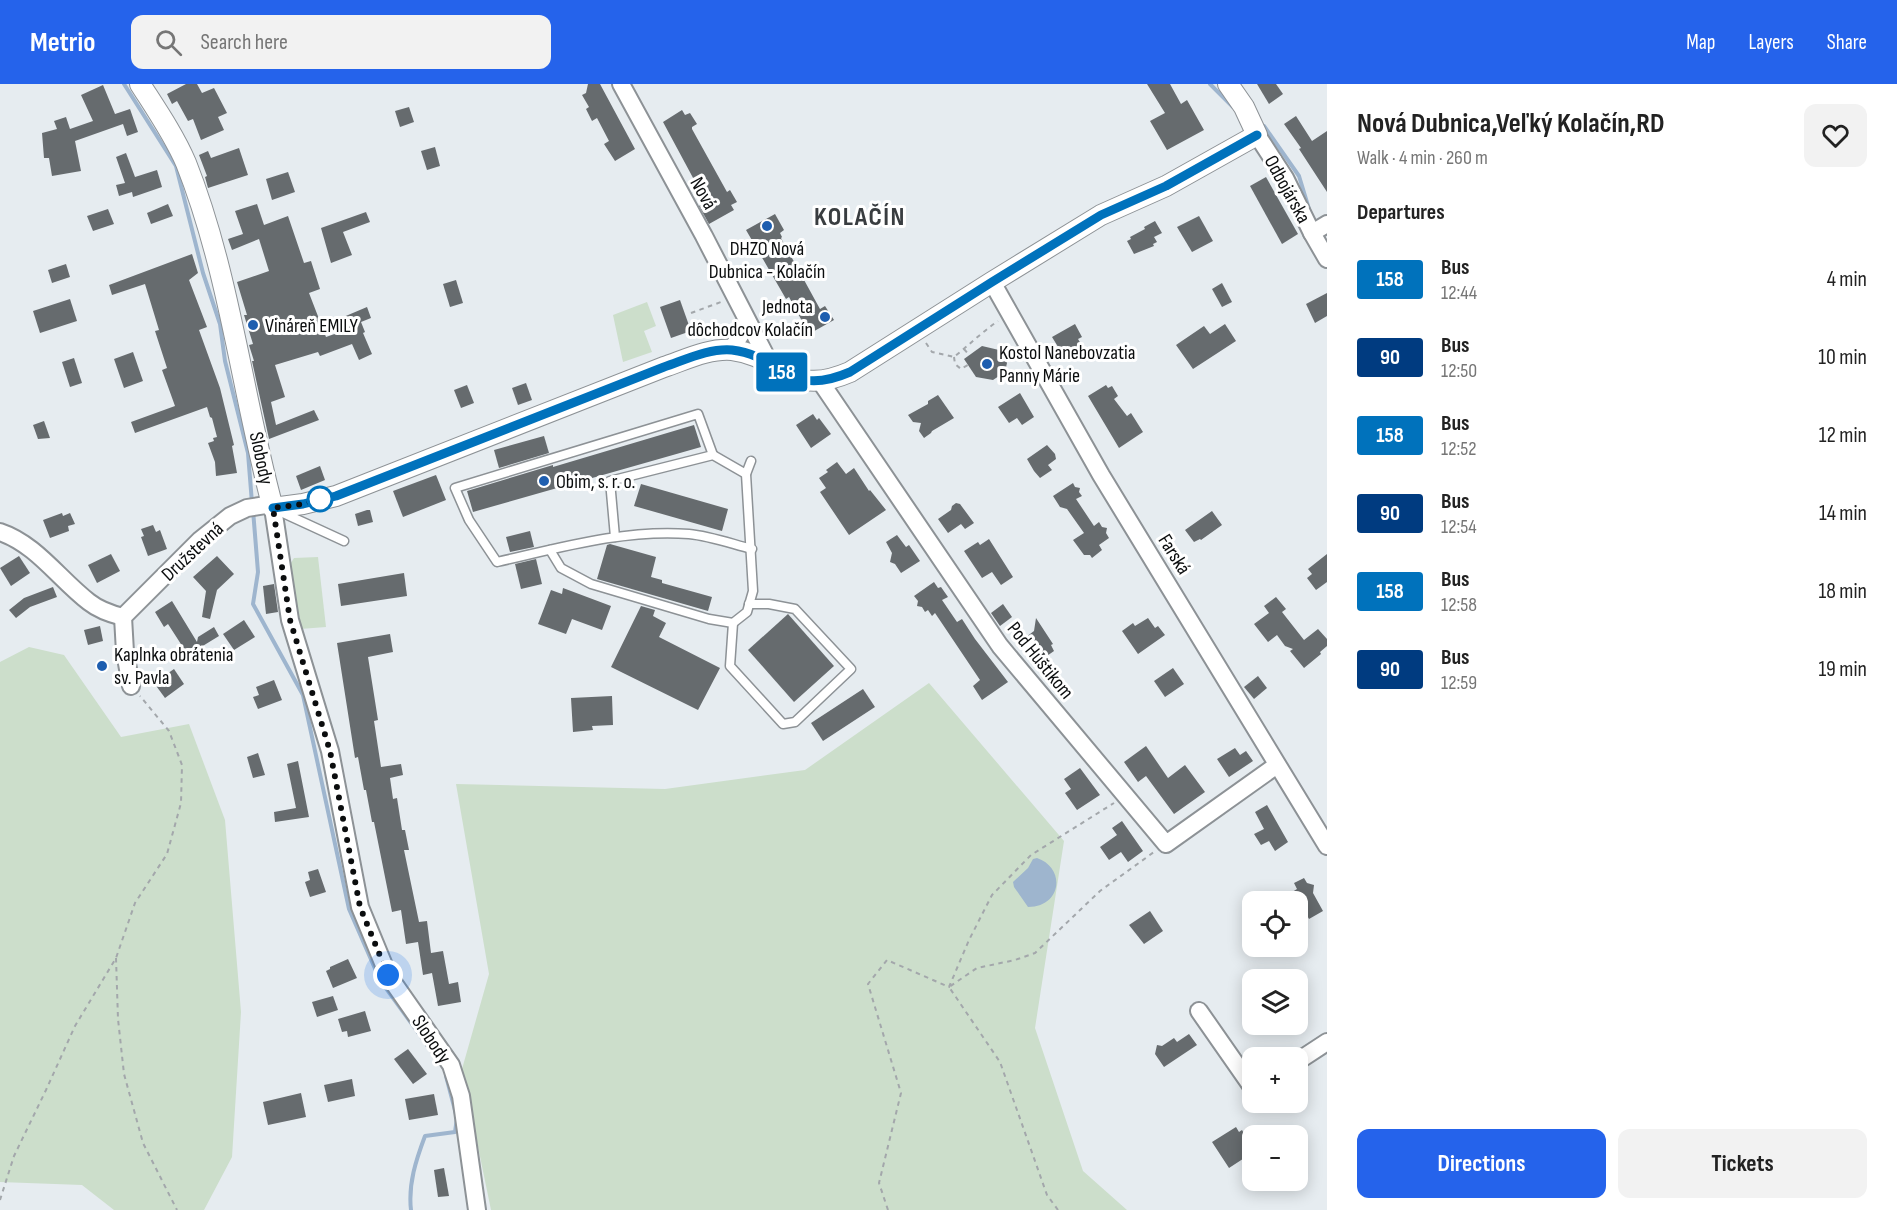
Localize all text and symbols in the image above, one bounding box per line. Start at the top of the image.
search box [131,15,551,69]
text: Metrio [30,26,95,59]
icon: search [152,26,185,59]
text: Search here [200,29,288,56]
text: Map [1686,30,1715,55]
text: Layers [1748,30,1794,55]
text: Share [1827,30,1867,55]
button: heart [1804,104,1867,167]
text: Nová Dubnica,Veľký Kolačín,RD [1357,107,1664,140]
text: Walk · 4 min · 260 m [1357,146,1488,170]
street label: Odbojárska [1259,151,1316,228]
street label: Nová [685,173,722,214]
text: Departures [1357,199,1445,226]
district label: KOLAČÍN [814,202,906,233]
marker: DHZO Nová Dubnica - Kolačín [760,219,774,233]
place label: DHZO Nová Dubnica - Kolačín [709,237,825,284]
text: Bus [1441,254,1470,281]
text: 4 min [1827,266,1867,293]
text: 158 [1376,267,1404,292]
text: 12:44 [1441,281,1477,305]
place label: Jednota dôchodcov Kolačín [687,295,813,342]
marker: Jednota dôchodcov Kolačín [818,310,832,324]
place label: Vináreň EMILY [265,314,358,338]
marker: Vináreň EMILY [246,318,260,332]
text: Bus [1441,332,1470,359]
place label: Kostol Nanebovzatia Panny Márie [999,341,1136,388]
text: 10 min [1818,344,1867,371]
text: 90 [1380,345,1400,370]
line badge: 158 [748,352,816,392]
marker: Kostol Nanebovzatia Panny Márie [980,357,994,371]
text: 12:50 [1441,359,1477,383]
text: 158 [768,360,796,385]
text: Bus [1441,410,1470,437]
text: 12 min [1819,422,1867,449]
text: 158 [1376,423,1404,448]
street label: Slobody [244,430,278,487]
text: 12:52 [1441,437,1477,461]
place label: Obim, s. r. o. [556,470,635,494]
marker: Obim, s. r. o. [537,474,551,488]
unlabelled marker [307,486,333,512]
text: Bus [1441,488,1470,515]
text: 14 min [1819,500,1867,527]
text: 90 [1380,501,1400,526]
text: 12:54 [1441,515,1477,539]
street label: Družstevná [157,517,229,586]
street label: Farská [1153,530,1196,579]
text: Bus [1441,566,1470,593]
text: 18 min [1819,578,1867,605]
text: 158 [1376,579,1404,604]
text: 12:58 [1441,593,1477,617]
street label: Pod Húštikom [1002,617,1079,704]
place label: Kaplnka obrátenia sv. Pavla [114,643,233,690]
text: Bus [1441,644,1470,671]
text: 19 min [1818,656,1867,683]
text: 90 [1380,657,1400,682]
marker: Kaplnka obrátenia sv. Pavla [95,659,109,673]
text: 12:59 [1441,671,1477,695]
map controls [1242,891,1308,1191]
button: locate [1242,891,1308,957]
your location [373,960,403,990]
button: layers [1242,969,1308,1035]
street label: Slobody [406,1011,456,1069]
button: + [1242,1047,1308,1113]
button: − [1242,1125,1308,1191]
button: Directions [1357,1129,1606,1198]
button: Tickets [1618,1129,1867,1198]

